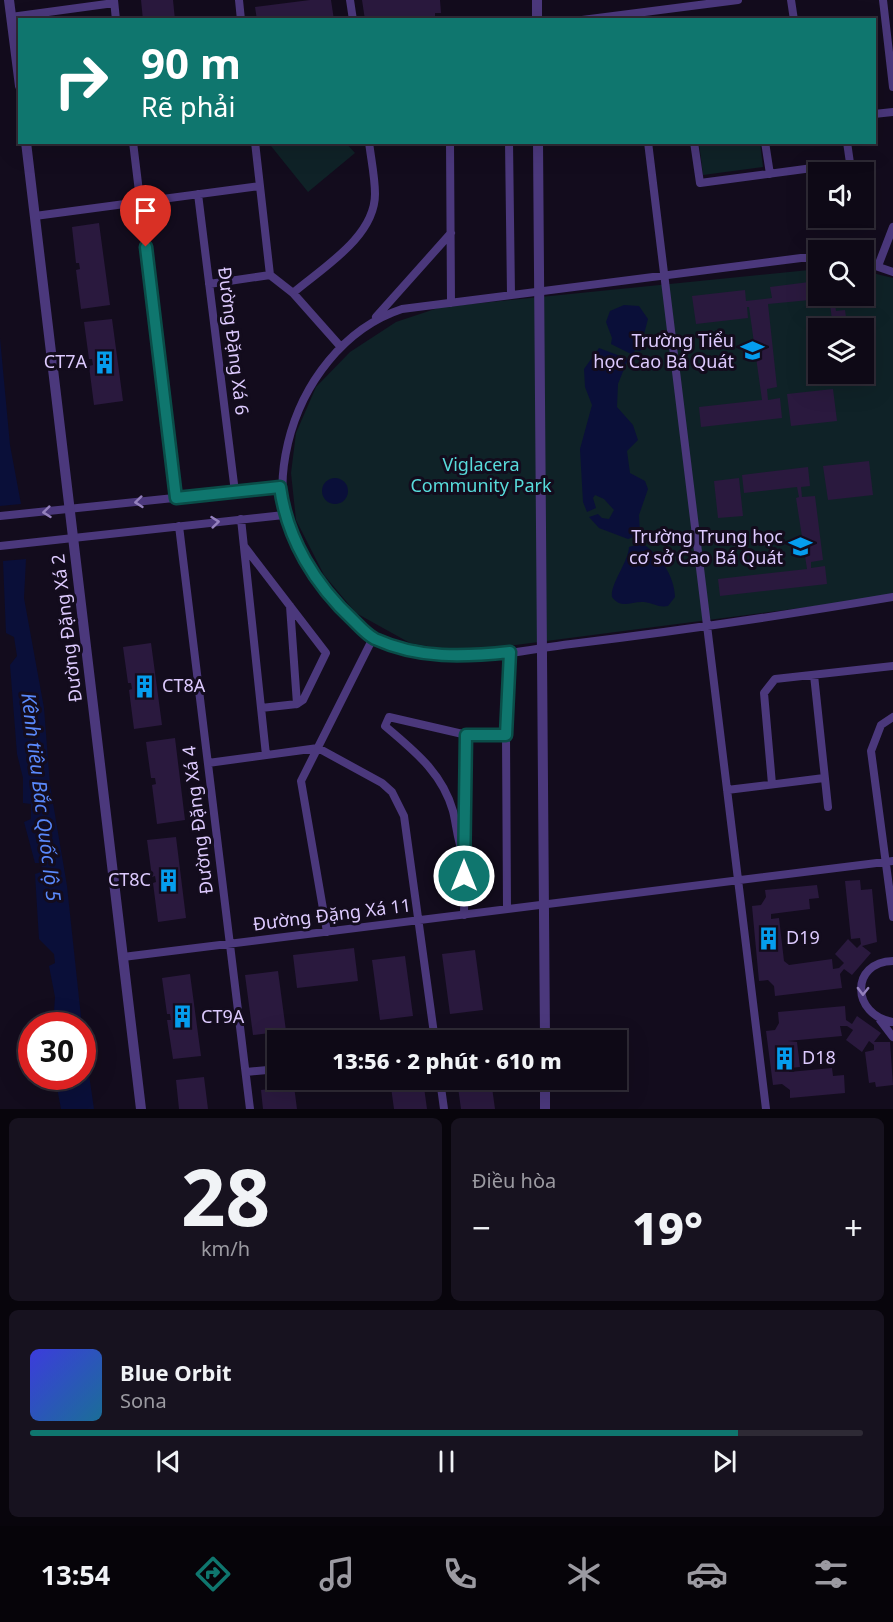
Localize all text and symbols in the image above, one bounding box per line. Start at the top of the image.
text: 90 m [141,34,241,91]
icon: right [42,42,120,120]
text: Rẽ phải [141,88,235,125]
map controls [808,162,874,384]
button: sound [808,162,874,228]
pin [120,185,171,247]
icon: arrive [129,194,162,227]
button: search [808,240,874,306]
street label: Đường Đặng Xá 6 [213,265,255,416]
button: layers [808,318,874,384]
place label: Trường Tiểu học Cao Bá Quát [593,328,734,373]
school or university icon: Trường Tiểu học Cao Bá Quát [739,338,765,364]
place label: CT7A [44,349,87,373]
building icon: CT7A [92,349,118,375]
park label: Viglacera Community Park [410,452,552,497]
one-way arrow [134,495,143,508]
one-way arrow [43,505,52,517]
one-way arrow [210,516,219,529]
place label: Trường Trung học cơ sở Cao Bá Quát [629,524,783,569]
school or university icon: Trường Trung học cơ sở Cao Bá Quát [788,534,814,560]
street label: Đường Đặng Xá 2 [45,553,87,704]
building icon: CT8A [131,673,157,699]
place label: CT8A [162,673,206,697]
water label: Kênh tiêu Bắc Quốc lộ 5 [15,691,68,903]
street label: Đường Đặng Xá 4 [176,745,218,896]
position arrow [432,844,496,908]
place label: CT8C [108,867,151,891]
building icon: CT8C [156,867,182,893]
street label: Đường Đặng Xá 11 [251,892,412,936]
building icon: D19 [755,925,781,951]
place label: D19 [786,925,820,949]
one-way arrow [856,987,869,996]
building icon: CT9A [170,1004,196,1030]
place label: CT9A [201,1004,245,1028]
speed limit sign: 30 [18,1012,96,1090]
text: 13:56 · 2 phút · 610 m [332,1045,562,1075]
building icon: D18 [771,1045,797,1071]
place label: D18 [802,1045,836,1069]
text: 28 [181,1143,270,1249]
text: Điều hòa [472,1167,556,1194]
text: 19° [632,1197,703,1258]
text: − [472,1205,491,1250]
text: + [844,1205,863,1250]
text: km/h [201,1235,250,1262]
text: Blue Orbit [120,1357,232,1387]
text: Sona [120,1387,167,1414]
icon: previous [152,1445,185,1478]
icon: pause [430,1445,463,1478]
icon: next [708,1445,741,1478]
icon: directions [192,1553,234,1595]
icon: music [316,1553,358,1595]
icon: phone [439,1553,481,1595]
icon: climate [563,1553,605,1595]
icon: car [686,1553,728,1595]
icon: filters [810,1553,852,1595]
text: 13:54 [41,1556,110,1593]

